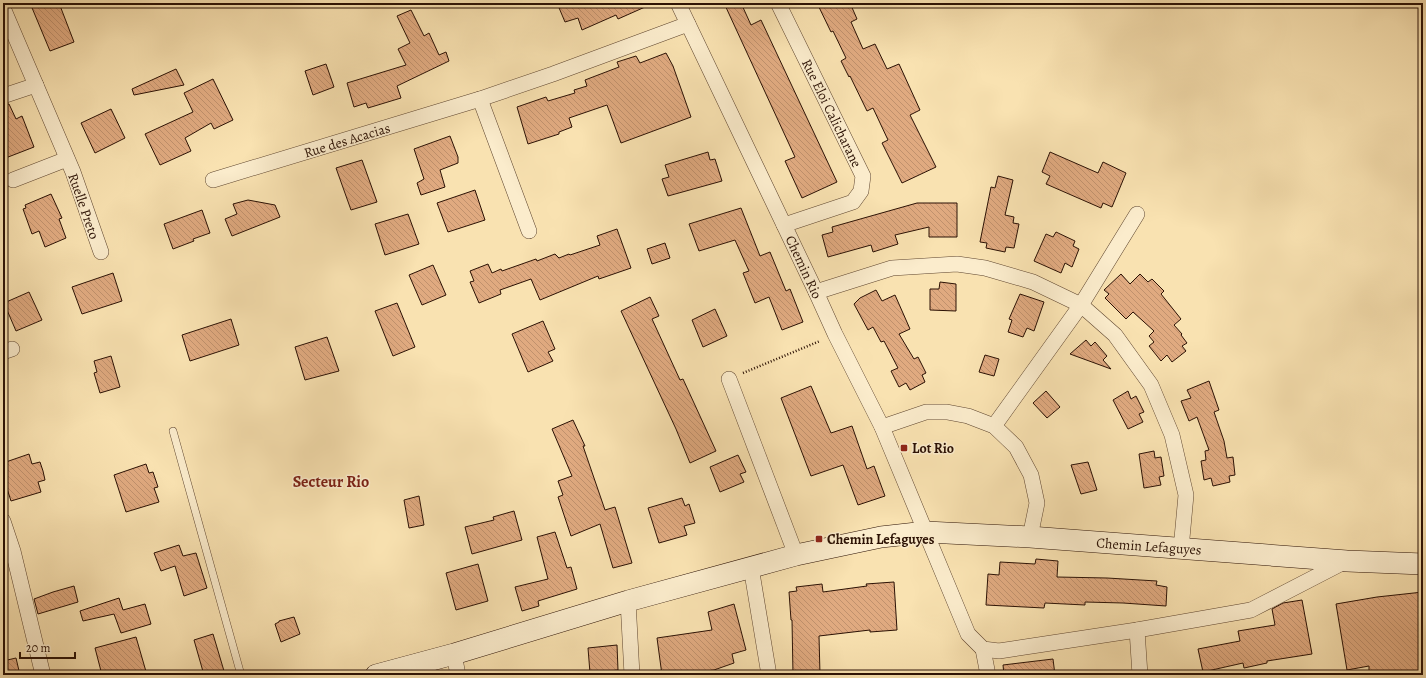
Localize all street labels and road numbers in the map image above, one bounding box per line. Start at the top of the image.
street label: Rue Eloi Calicharane [797,56,866,171]
street label: Rue des Acacias [302,118,393,163]
street label: Ruelle Preto [63,171,104,242]
street label: Chemin Rio [781,232,827,302]
street label: Chemin Lefaguyes [1096,533,1202,560]

